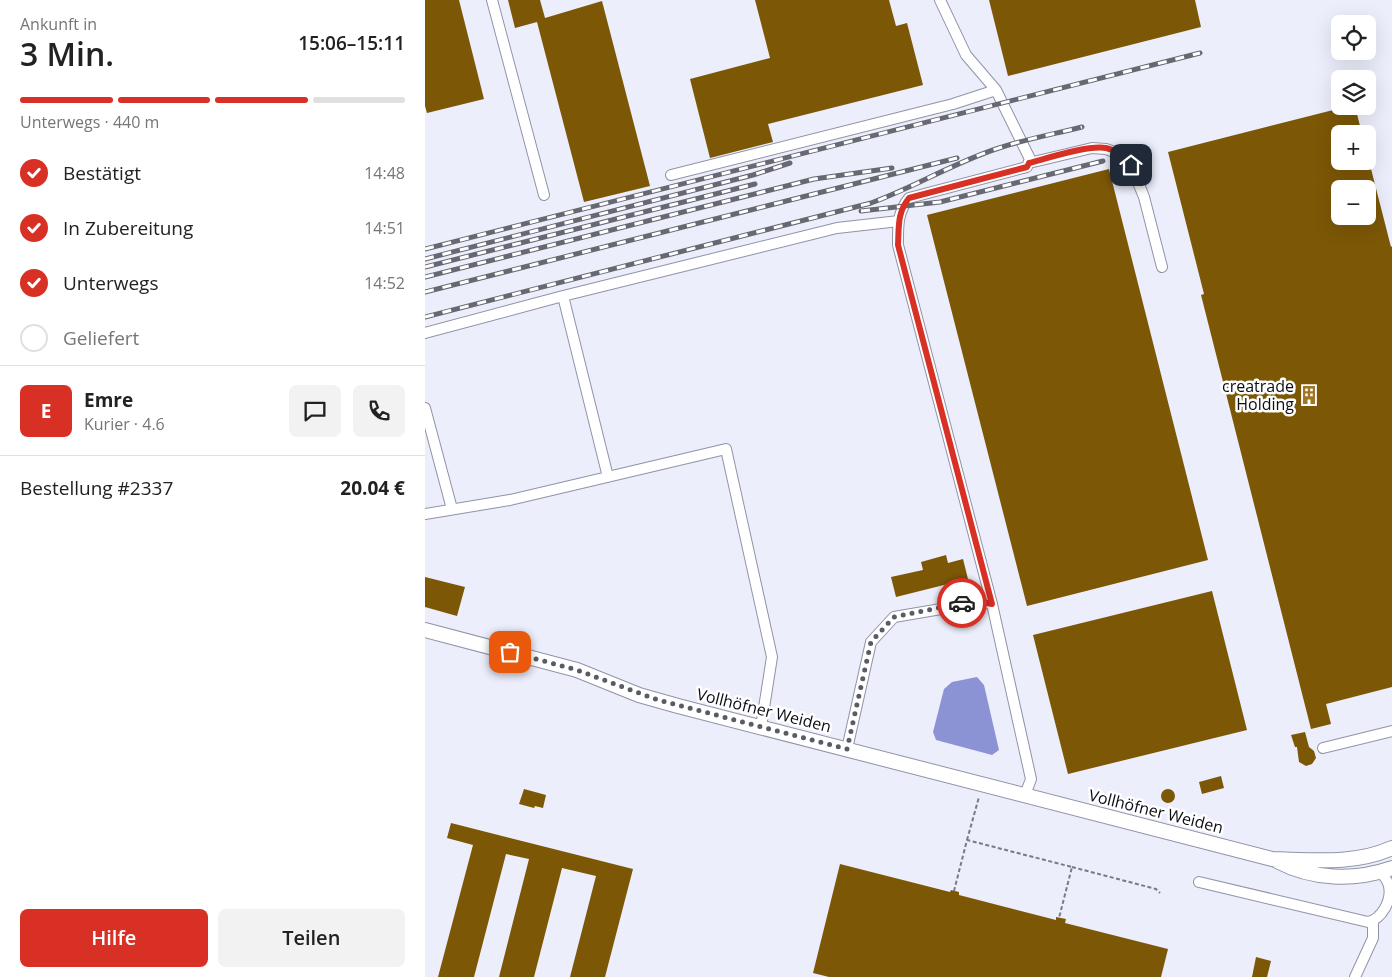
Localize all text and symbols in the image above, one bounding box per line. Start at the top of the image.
text: Ankunft in [20,13,97,35]
map controls [1331,15,1376,225]
button: locate [1331,15,1376,60]
text: 15:06–15:11 [298,30,405,56]
text: 3 Min. [20,32,114,75]
button: layers [1331,70,1376,115]
text: Unterwegs · 440 m [20,111,159,133]
button: + [1331,125,1376,170]
pin [1110,144,1152,186]
icon: home [1117,151,1145,179]
icon: check [20,159,48,187]
text: Bestätigt [63,160,141,186]
text: 14:48 [364,162,405,184]
button: − [1331,180,1376,225]
icon: check [20,214,48,242]
text: In Zubereitung [63,215,193,241]
text: 14:51 [364,217,405,239]
icon: check [20,269,48,297]
text: Unterwegs [63,270,158,296]
text: 14:52 [364,272,405,294]
text: Geliefert [63,325,139,351]
place label: creatrade Holding [1222,375,1294,415]
building icon: creatrade Holding [1298,384,1320,406]
button: chat [289,385,341,437]
button: phone [353,385,405,437]
text: Emre [84,387,133,413]
text: E [41,398,51,424]
text: Kurier · 4.6 [84,413,165,435]
text: Bestellung #2337 [20,475,173,501]
text: 20.04 € [340,475,405,501]
courier [937,578,987,628]
icon: car [948,589,976,617]
pin [489,631,531,673]
icon: bag [496,638,524,666]
street label: Vollhöfner Weiden [694,683,834,737]
street label: Vollhöfner Weiden [1086,784,1226,838]
button: Hilfe [20,909,208,967]
button: Teilen [218,909,405,967]

